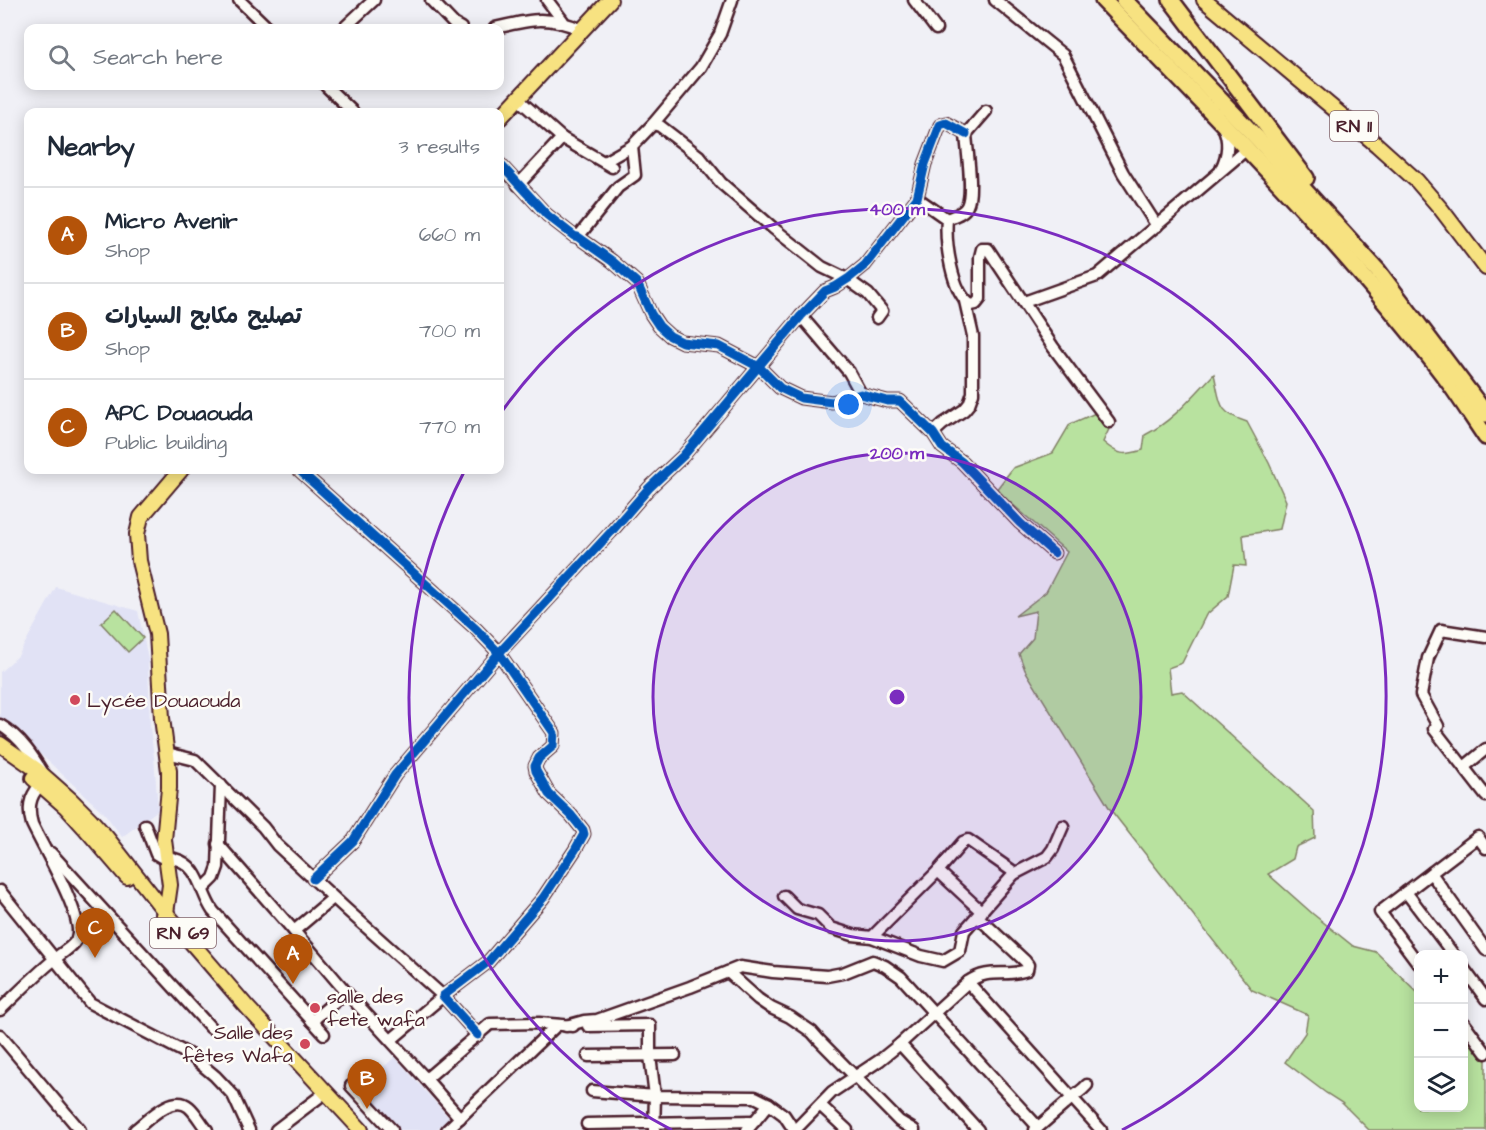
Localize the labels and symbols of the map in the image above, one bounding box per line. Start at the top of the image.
road number: RN 11 [1330,111,1378,141]
text: 400 m [869,197,926,222]
your location [834,390,863,419]
text: 200 m [869,441,925,466]
place label: Lycée Douaouda [87,687,241,716]
centre of rings [887,687,907,707]
marker: Lycée Douaouda [68,693,82,707]
pin: C [76,908,115,958]
road number: RN 69 [150,918,216,948]
pin: A [274,934,312,984]
place label: salle des fete wafa [327,983,425,1034]
marker: salle des fete wafa [308,1001,322,1015]
place label: Salle des fêtes Wafa [182,1019,293,1070]
marker: Salle des fêtes Wafa [298,1037,312,1051]
pin: B [348,1060,386,1109]

